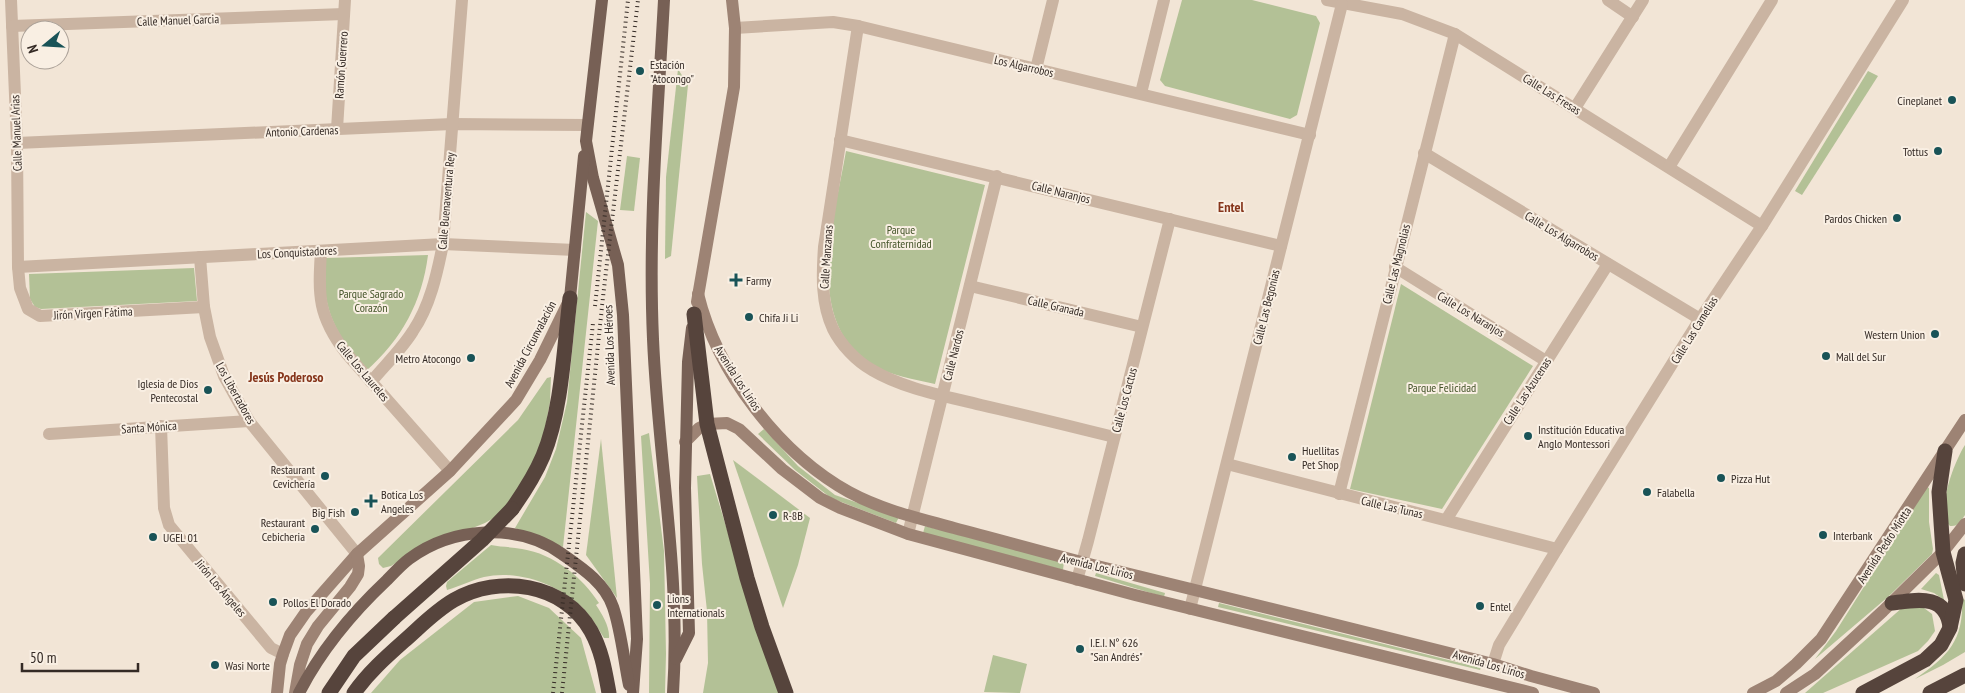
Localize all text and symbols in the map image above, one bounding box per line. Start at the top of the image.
street label: Calle Manuel Garcia [137,11,219,29]
north arrow [20,20,70,70]
street label: Ramón Guerrero [331,31,351,99]
text: N [23,43,42,55]
street label: Los Algarrobos [993,52,1055,80]
place label: Estación "Atocongo" [650,57,694,86]
marker: Estación "Atocongo" [634,65,646,77]
street label: Calle Las Fresas [1520,70,1584,118]
place label: Cineplanet [1897,93,1943,108]
street label: Calle Manuel Arias [7,94,25,172]
marker: Cineplanet [1946,94,1958,106]
street label: Antonio Cardenas [265,122,339,140]
place label: Tottus [1903,144,1928,159]
marker: Tottus [1932,145,1944,157]
street label: Calle Buenaventura Rey [434,151,458,250]
street label: Calle Naranjos [1030,178,1092,206]
district label: Entel [1218,198,1244,216]
street label: Calle Los Algarrobos [1522,208,1602,264]
place label: Pardos Chicken [1824,211,1887,226]
marker: Pardos Chicken [1891,212,1903,224]
park label: Parque Confraternidad [870,222,932,251]
street label: Calle Las Magnolias [1379,223,1413,305]
street label: Calle Manzanas [816,224,836,290]
street label: Los Conquistadores [257,242,337,262]
street label: Calle Las Begonias [1249,268,1283,346]
place label: Farmy [746,273,772,288]
marker: Farmy [730,274,742,286]
park label: Parque Sagrado Corazón [339,286,403,315]
street label: Calle Los Naranjos [1435,288,1507,340]
street label: Calle Granada [1026,292,1086,320]
street label: Calle Las Camelias [1667,294,1721,366]
street label: Avenida Circunvalación [501,298,559,390]
street label: Jirón Virgen Fátima [52,303,133,323]
street label: Avenida Los Héroes [600,305,618,385]
place label: Chifa Ji Li [759,310,798,325]
marker: Chifa Ji Li [743,311,755,323]
place label: Western Union [1865,327,1925,342]
street label: Calle Nardos [939,328,967,382]
marker: Western Union [1929,328,1941,340]
street label: Calle Los Laureles [333,338,393,404]
street label: Avenida Los Lirios [711,343,765,413]
place label: Mall del Sur [1836,349,1886,364]
marker: Mall del Sur [1820,350,1832,362]
place label: Metro Atocongo [396,351,461,366]
marker: Metro Atocongo [465,352,477,364]
street label: Calle Las Azucenas [1500,355,1554,427]
street label: Los Libertadores [213,359,259,427]
street label: Calle Los Cactus [1108,366,1140,434]
district label: Jesús Poderoso [247,368,324,386]
place label: Iglesia de Dios Pentecostal [137,376,198,405]
park label: Parque Felicidad [1408,380,1476,395]
marker: Iglesia de Dios Pentecostal [202,384,214,396]
street label: Santa Mónica [121,418,177,436]
place label: Institución Educativa Anglo Montessori [1538,422,1625,451]
marker: Institución Educativa Anglo Montessori [1522,430,1534,442]
place label: Huellitas Pet Shop [1302,443,1339,472]
marker: Huellitas Pet Shop [1286,451,1298,463]
place label: Restaurant Cevichería [271,462,316,491]
marker: Restaurant Cevichería [319,470,331,482]
place label: Pizza Hut [1731,471,1771,486]
marker: Pizza Hut [1715,472,1727,484]
place label: Falabella [1657,485,1695,500]
marker: Falabella [1641,486,1653,498]
place label: Botica Los Angeles [381,487,423,516]
street label: Calle Las Tunas [1360,493,1424,521]
marker: Botica Los Angeles [365,495,377,507]
street label: Avenida Pedro Miotta [1854,504,1914,586]
place label: Big Fish [312,505,345,520]
marker: Big Fish [349,506,361,518]
place label: R-8B [783,508,803,523]
marker: R-8B [767,509,779,521]
place label: Restaurant Cebicheria [261,515,306,544]
marker: Restaurant Cebicheria [309,523,321,535]
place label: Interbank [1833,528,1873,543]
marker: Interbank [1817,529,1829,541]
place label: UGEL 01 [163,530,198,545]
marker: UGEL 01 [147,531,159,543]
street label: Avenida Los Lirios [1059,550,1135,582]
street label: Jirón Los Ángeles [192,555,249,620]
place label: Lions Internationals [667,591,725,620]
place label: Pollos El Dorado [283,595,351,610]
marker: Pollos El Dorado [267,596,279,608]
marker: Lions Internationals [651,599,663,611]
place label: Entel [1490,599,1512,614]
marker: Entel [1474,600,1486,612]
place label: I.E.I. N° 626 "San Andrés" [1090,635,1143,664]
scale bar [22,640,139,672]
marker: I.E.I. N° 626 "San Andrés" [1074,643,1086,655]
street label: Avenida Los Lirios [1451,647,1527,681]
text: 50 m [30,648,56,667]
place label: Wasi Norte [225,658,270,673]
marker: Wasi Norte [209,659,221,671]

